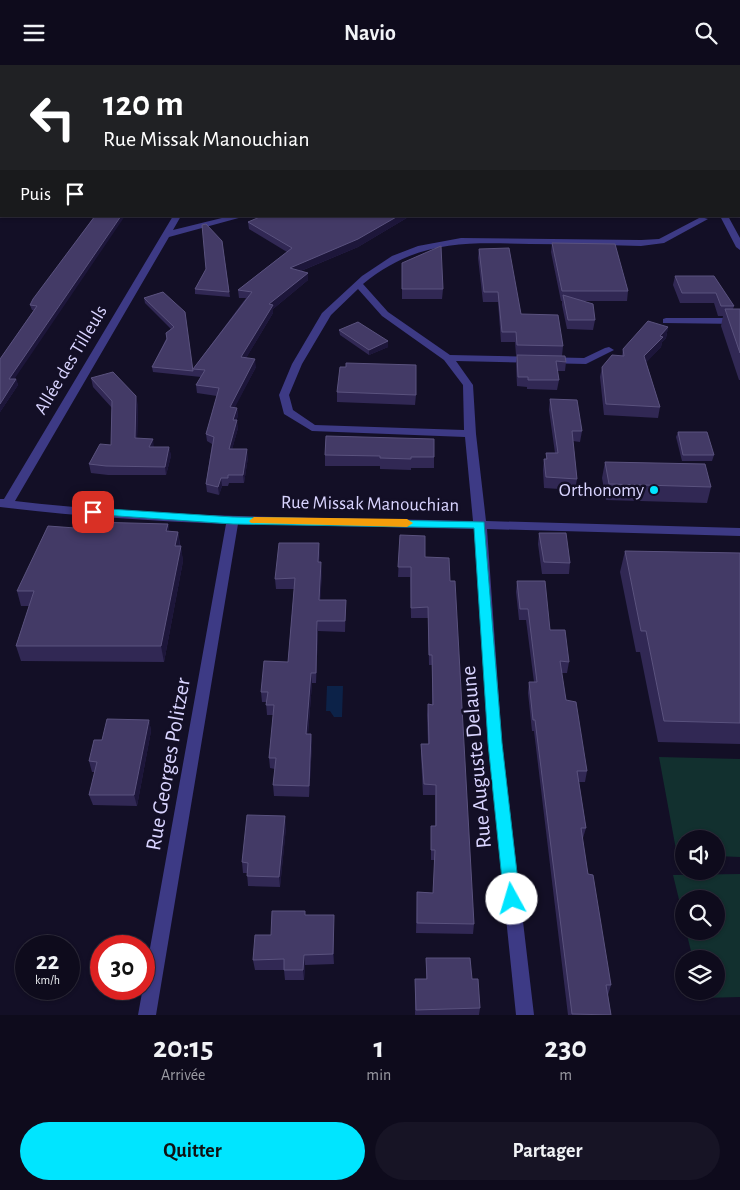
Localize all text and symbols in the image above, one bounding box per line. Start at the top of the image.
icon: menu [20,19,48,47]
icon: search [692,19,720,47]
text: Navio [344,22,396,44]
icon: left [20,85,85,150]
text: 120 m [103,87,184,122]
text: Rue Missak Manouchian [103,128,310,150]
icon: arrive [61,180,89,208]
text: Puis [20,185,51,204]
street label: Allée des Tilleuls [31,302,111,418]
place label: Orthonomy [559,481,644,500]
marker: Orthonomy [648,484,660,496]
pin [72,491,114,533]
street label: Rue Missak Manouchian [281,493,459,515]
icon: arrive [79,498,107,526]
street label: Rue Auguste Delaune [457,665,495,849]
street label: Rue Georges Politzer [142,676,194,852]
map controls [675,830,725,1000]
button: sound [675,830,725,880]
position arrow [485,872,537,924]
button: search [675,890,725,940]
speed limit sign: 30 [90,935,155,1000]
text: 22 [36,949,59,974]
button: layers [675,950,725,1000]
text: km/h [35,974,60,986]
text: 20:15 [153,1033,213,1063]
text: 1 [373,1033,384,1063]
text: 230 [544,1033,587,1063]
text: Arrivée [161,1067,205,1083]
text: min [366,1067,391,1083]
text: m [559,1067,572,1083]
button: Quitter [20,1122,365,1180]
button: Partager [375,1122,720,1180]

